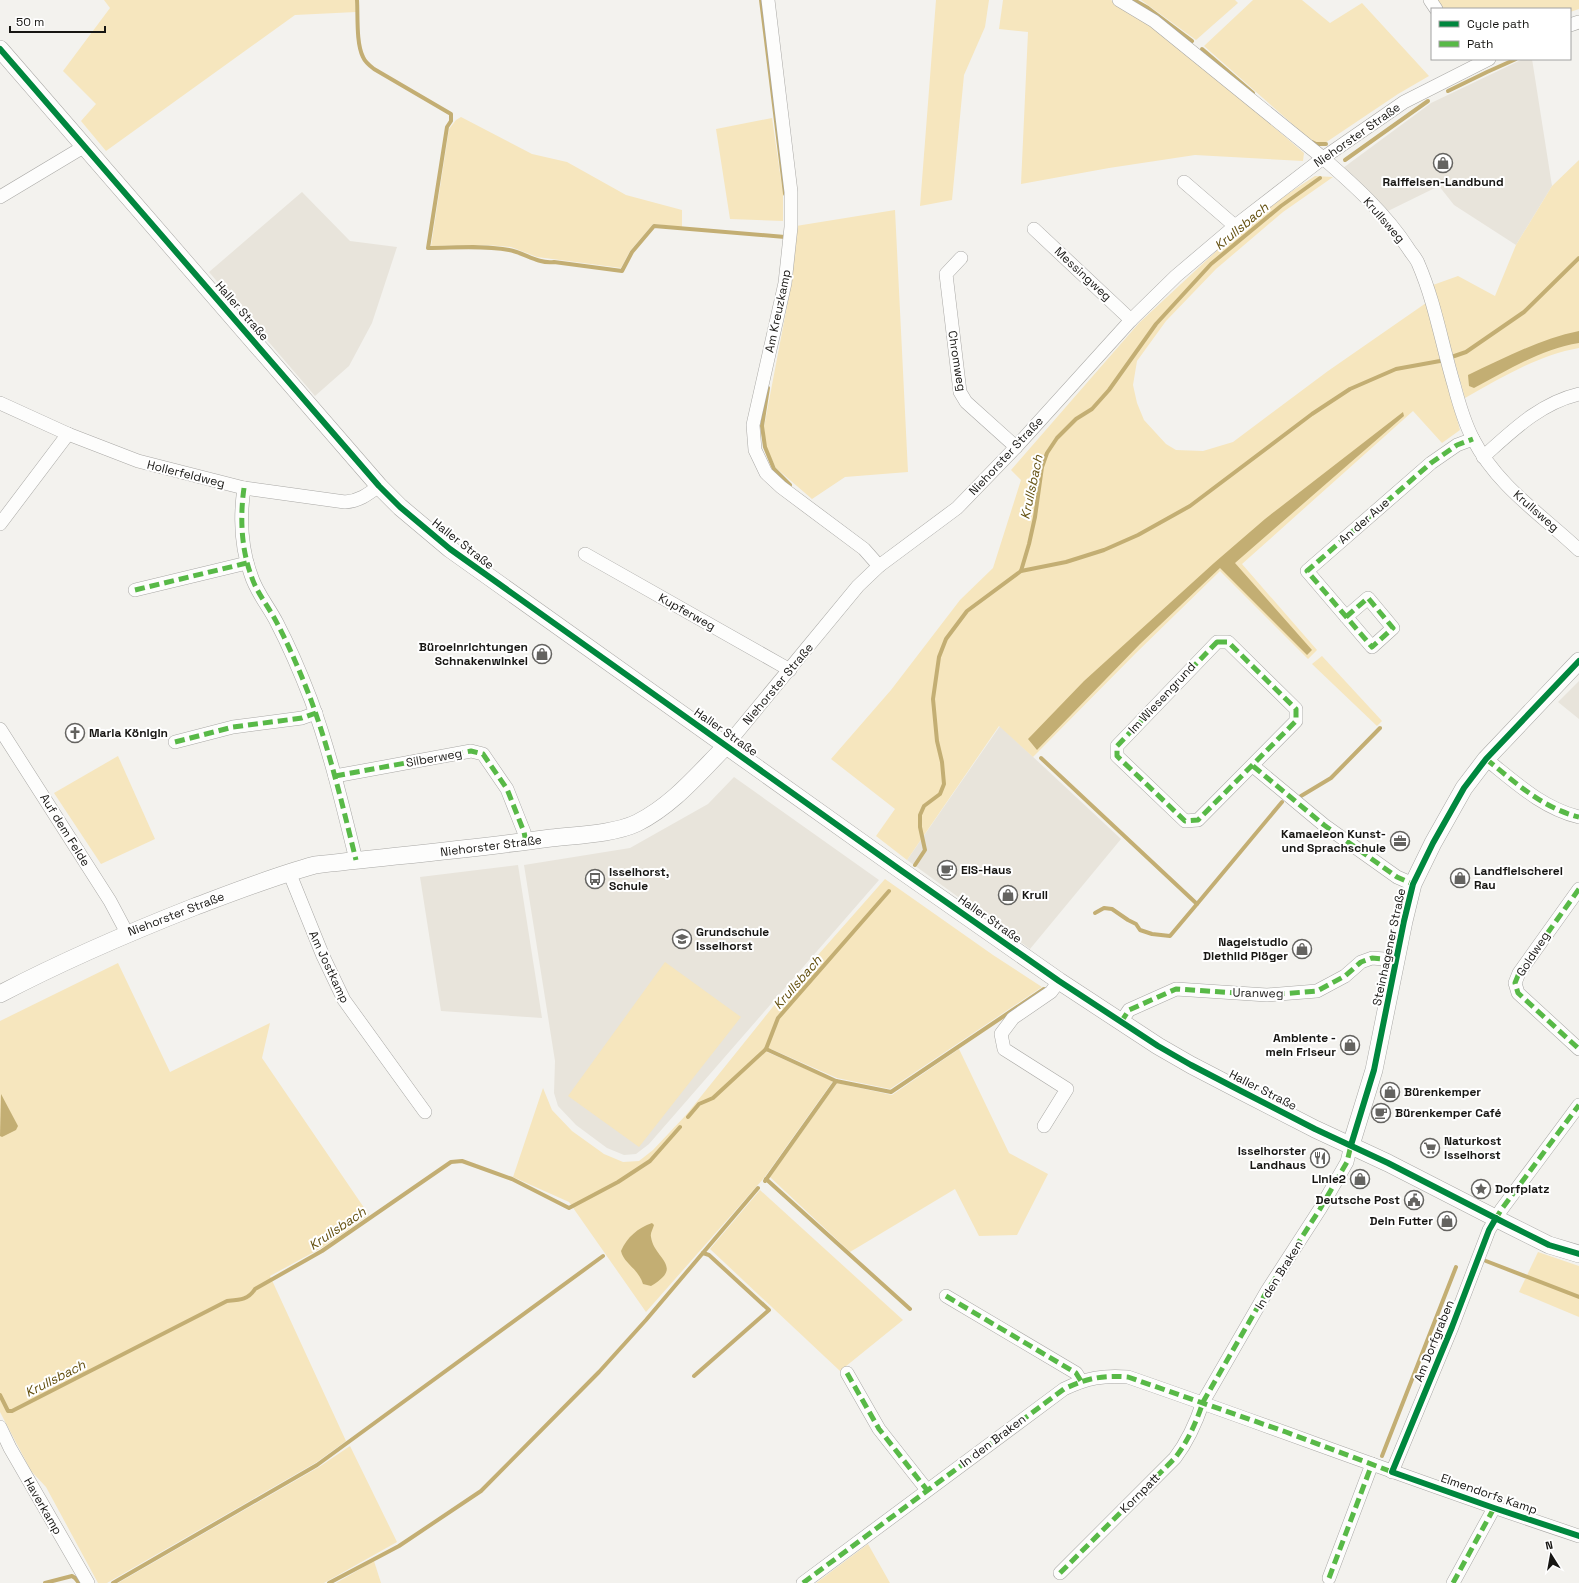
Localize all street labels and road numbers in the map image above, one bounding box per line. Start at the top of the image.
street label: Niehorster Straße [1311,99,1403,171]
street label: Krullsweg [1360,194,1408,246]
street label: Messingweg [1051,243,1115,305]
street label: Am Kreuzkamp [761,268,795,354]
street label: Haller Straße [212,278,272,344]
street label: Chromweg [944,329,970,393]
street label: Niehorster Straße [965,413,1047,499]
street label: Hollerfeldweg [145,457,227,491]
street label: Krullsweg [1510,487,1562,535]
street label: An der Aue [1335,495,1393,547]
street label: Haller Straße [429,515,497,573]
street label: Kupferweg [656,590,718,634]
street label: Niehorster Straße [739,640,817,728]
street label: Im Wiesengrund [1125,659,1199,737]
street label: Haller Straße [691,704,761,760]
street label: Silberweg [405,745,463,771]
street label: Auf dem Felde [36,791,94,869]
street label: Niehorster Straße [439,832,543,860]
street label: Steinhagener Straße [1369,887,1409,1007]
street label: Niehorster Straße [125,888,227,940]
street label: Haller Straße [955,891,1025,947]
street label: Am Jostkamp [305,928,353,1006]
street label: Goldweg [1513,929,1553,979]
street label: Uranweg [1232,985,1284,1001]
street label: Haller Straße [1226,1066,1300,1114]
street label: In den Braken [1251,1238,1307,1312]
street label: Am Dorfgraben [1410,1298,1458,1384]
street label: In den Braken [957,1411,1029,1471]
street label: Kornpatt [1117,1470,1163,1516]
street label: Elmendorfs Kamp [1439,1470,1540,1518]
street label: Haverkamp [20,1474,66,1538]

